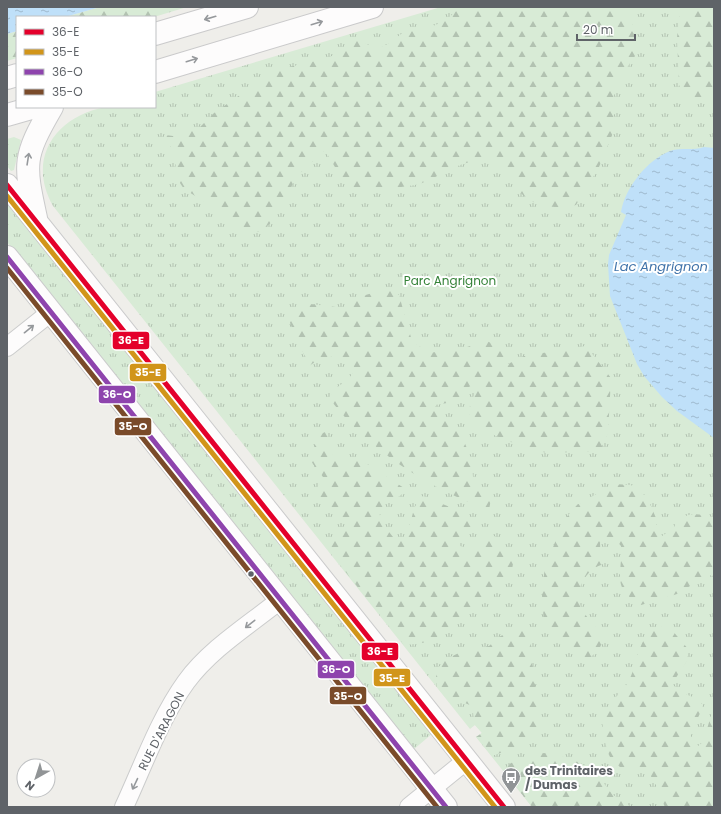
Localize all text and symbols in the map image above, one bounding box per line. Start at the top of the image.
one-way arrow [203,15,216,22]
legend [16,16,156,108]
scale bar [577,16,635,42]
one-way arrow [310,19,323,26]
text: 20 m [583,21,613,38]
text: 36-E [52,23,79,40]
text: 35-E [52,43,79,60]
one-way arrow [186,56,199,63]
text: 36-O [52,63,83,80]
text: 35-O [52,83,83,100]
one-way arrow [24,153,32,166]
water label: Lac Angrignon [614,257,708,276]
park label: Parc Angrignon [404,272,496,289]
one-way arrow [23,325,34,334]
line badge: 36-E [112,331,150,350]
text: 36-E [118,332,144,348]
line badge: 35-E [129,363,167,382]
text: 35-E [135,364,161,380]
line badge: 36-O [98,385,136,404]
text: 36-O [103,386,132,402]
line badge: 35-O [114,417,152,436]
text: 35-O [119,418,148,434]
unlabelled marker [246,569,256,579]
one-way arrow [244,620,255,629]
line badge: 36-E [361,642,399,661]
text: 36-E [367,643,393,659]
line badge: 36-O [317,660,355,679]
text: 36-O [322,661,351,677]
line badge: 35-E [373,668,411,687]
text: 35-E [379,670,405,686]
line badge: 35-O [329,686,367,705]
text: 35-O [334,688,363,704]
street label: RUE D'ARAGON [134,689,188,773]
north arrow [16,758,56,798]
place label: des Trinitaires / Dumas [525,762,613,793]
bus stop icon: des Trinitaires / Dumas [500,766,522,794]
text: N [21,777,38,795]
one-way arrow [131,777,138,789]

